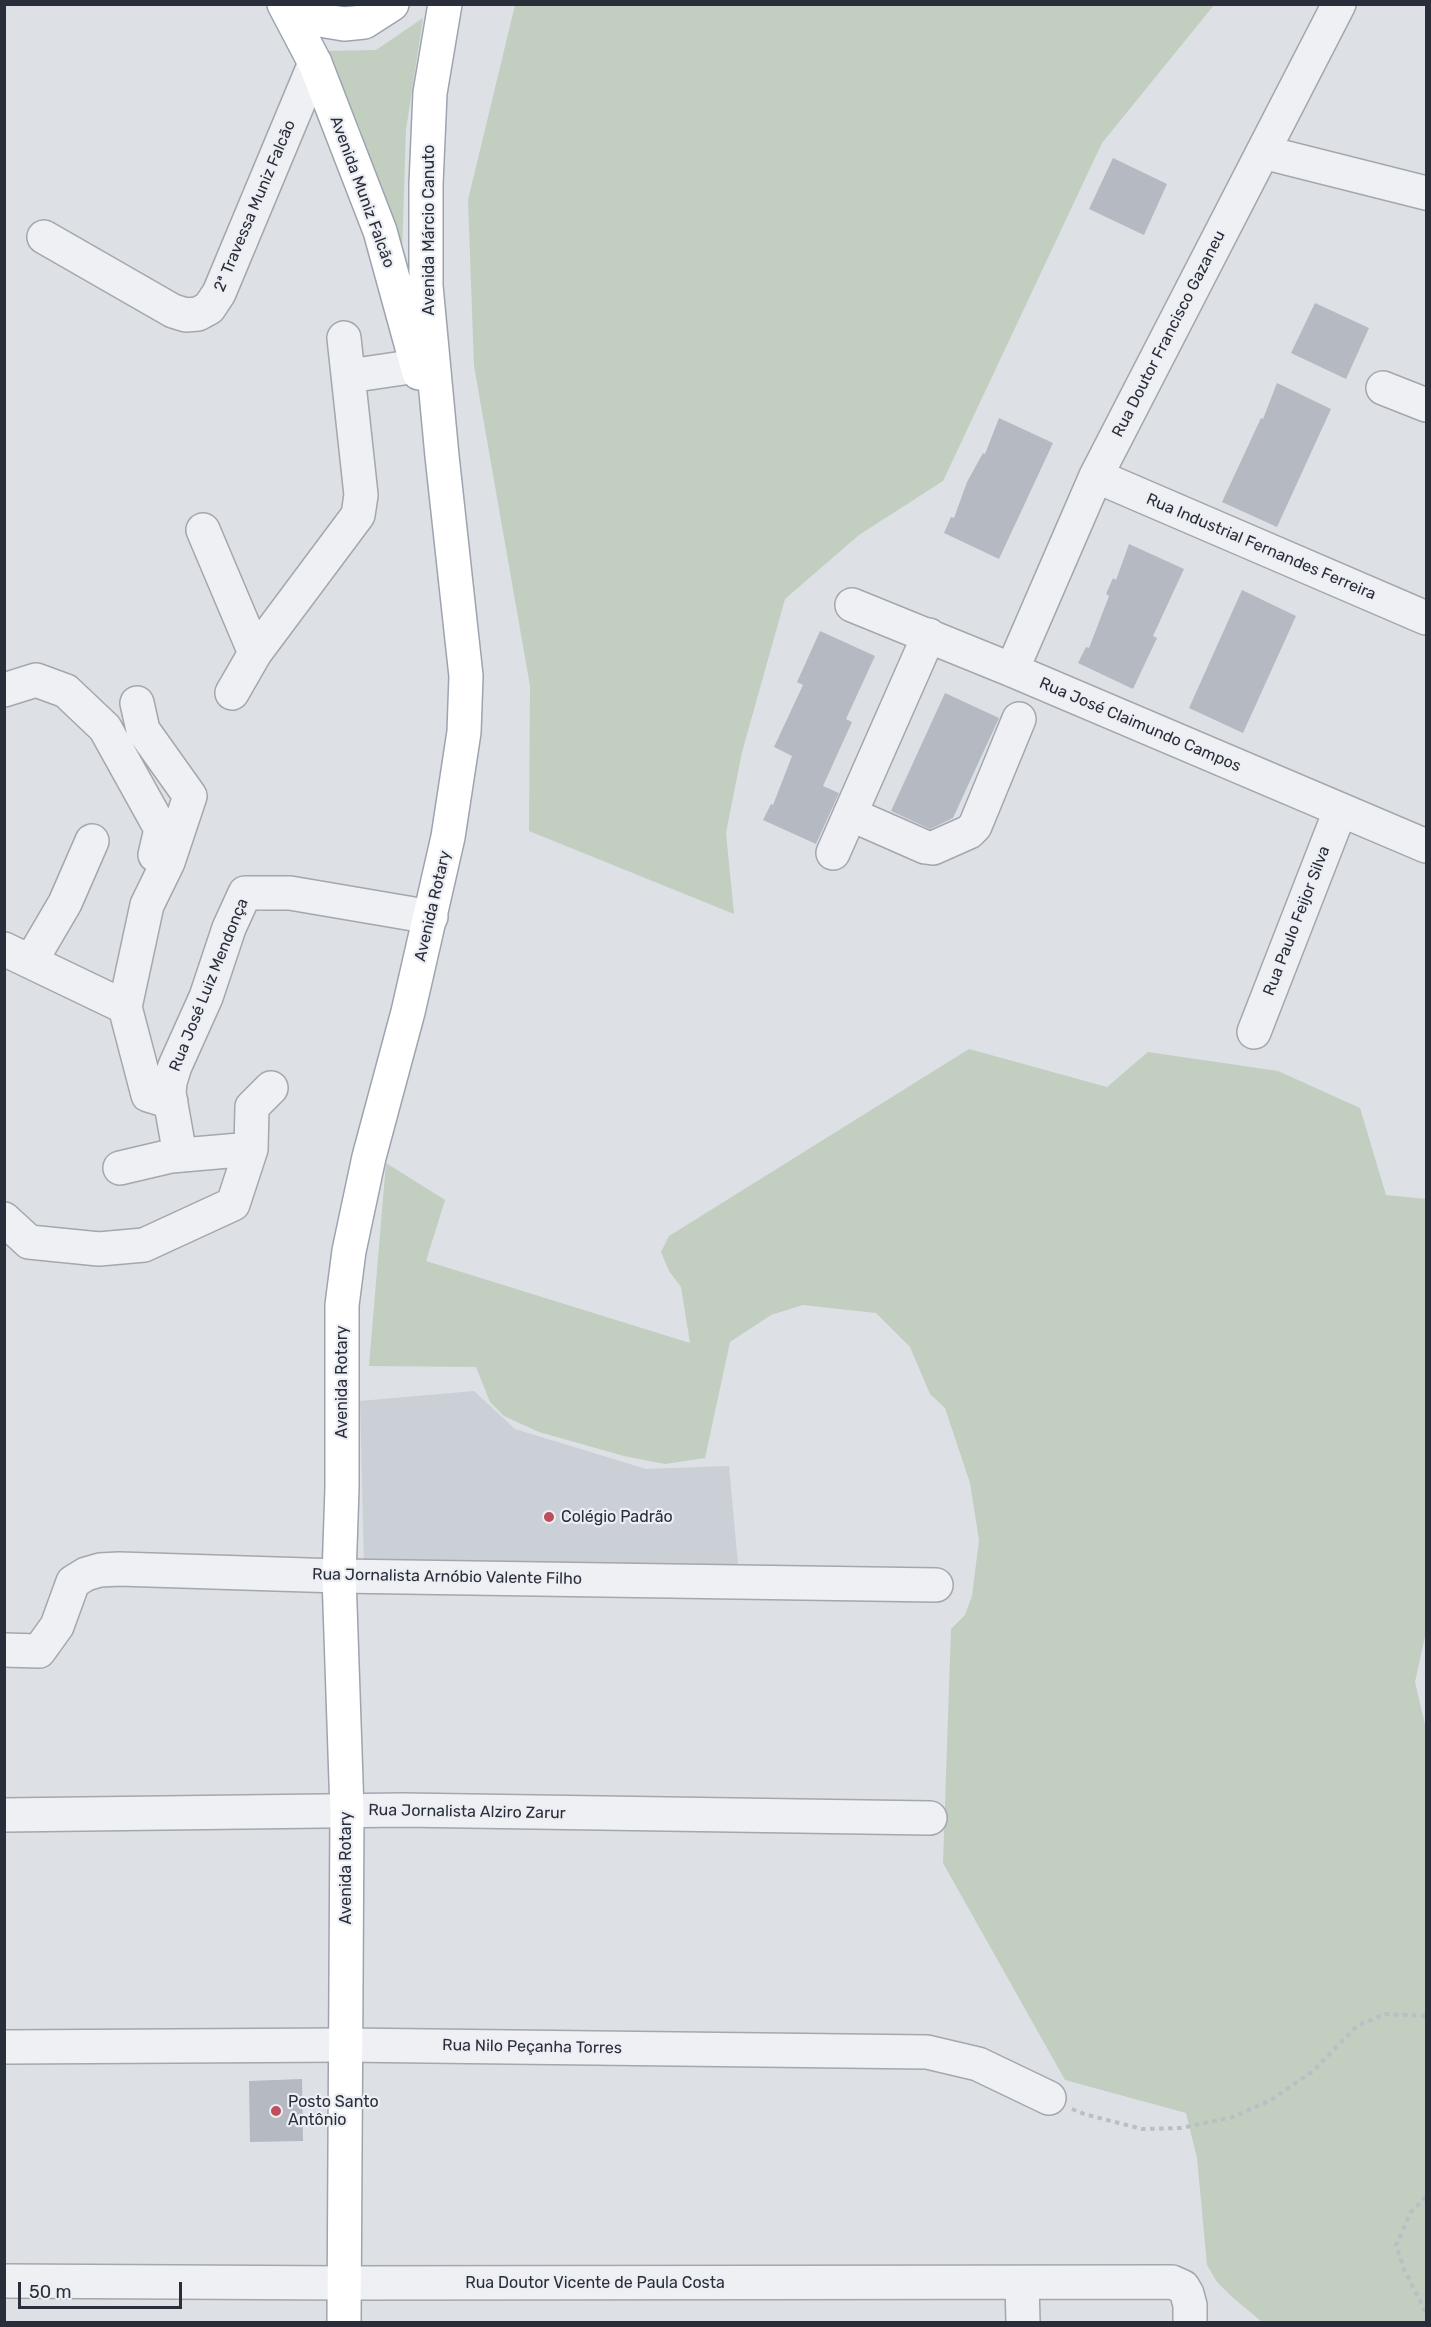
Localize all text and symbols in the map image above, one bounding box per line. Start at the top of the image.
street label: Avenida Muniz Falcão [326,114,398,270]
street label: 2ª Travessa Muniz Falcão [210,117,300,295]
street label: Avenida Márcio Canuto [419,144,439,316]
street label: Rua Doutor Francisco Gazaneu [1108,227,1230,441]
street label: Rua Industrial Fernandes Ferreira [1143,490,1379,604]
street label: Rua José Claimundo Campos [1036,674,1244,776]
street label: Rua Paulo Feijor Silva [1260,843,1334,999]
street label: Avenida Rotary [411,849,455,963]
street label: Rua José Luiz Mendonça [165,896,253,1074]
street label: Avenida Rotary [332,1325,352,1439]
place label: Colégio Padrão [561,1507,673,1527]
marker: Colégio Padrão [542,1510,556,1524]
street label: Rua Jornalista Arnóbio Valente Filho [312,1565,582,1589]
street label: Rua Jornalista Alziro Zarur [368,1801,566,1823]
street label: Avenida Rotary [336,1811,356,1925]
street label: Rua Nilo Peçanha Torres [442,2036,622,2058]
place label: Posto Santo Antônio [288,2092,379,2130]
marker: Posto Santo Antônio [269,2104,283,2118]
scale bar [21,2270,184,2308]
street label: Rua Doutor Vicente de Paula Costa [465,2273,725,2293]
text: 50 m [29,2281,72,2303]

